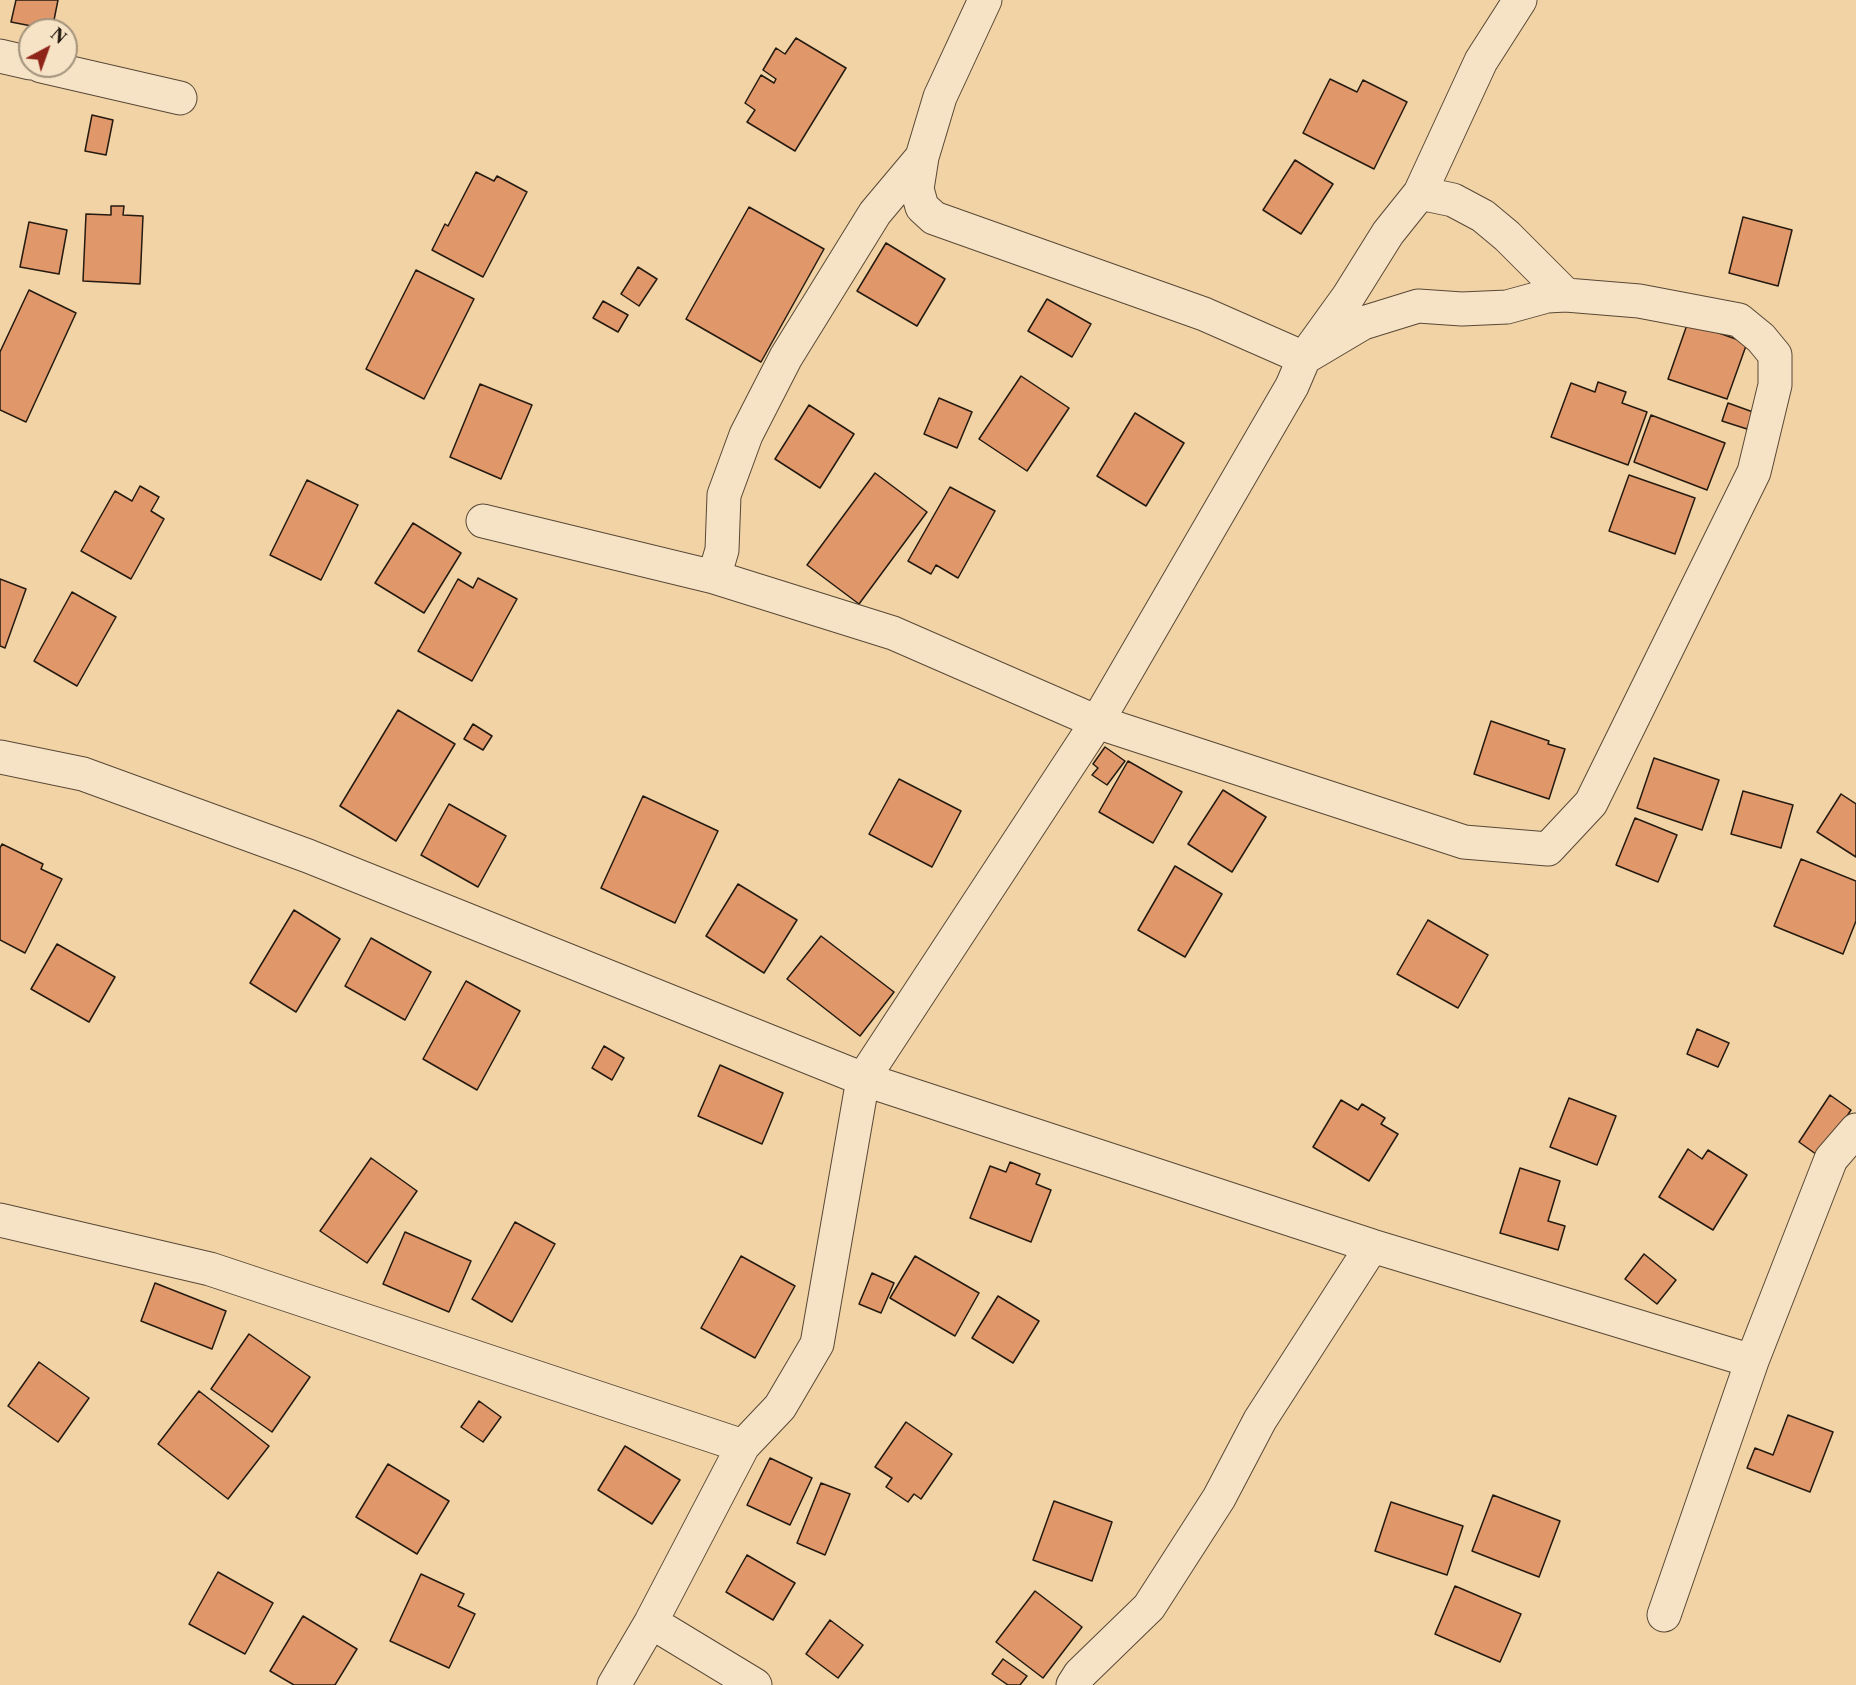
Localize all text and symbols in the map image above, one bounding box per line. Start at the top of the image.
north arrow [18,18,78,78]
text: N [47,24,70,48]

